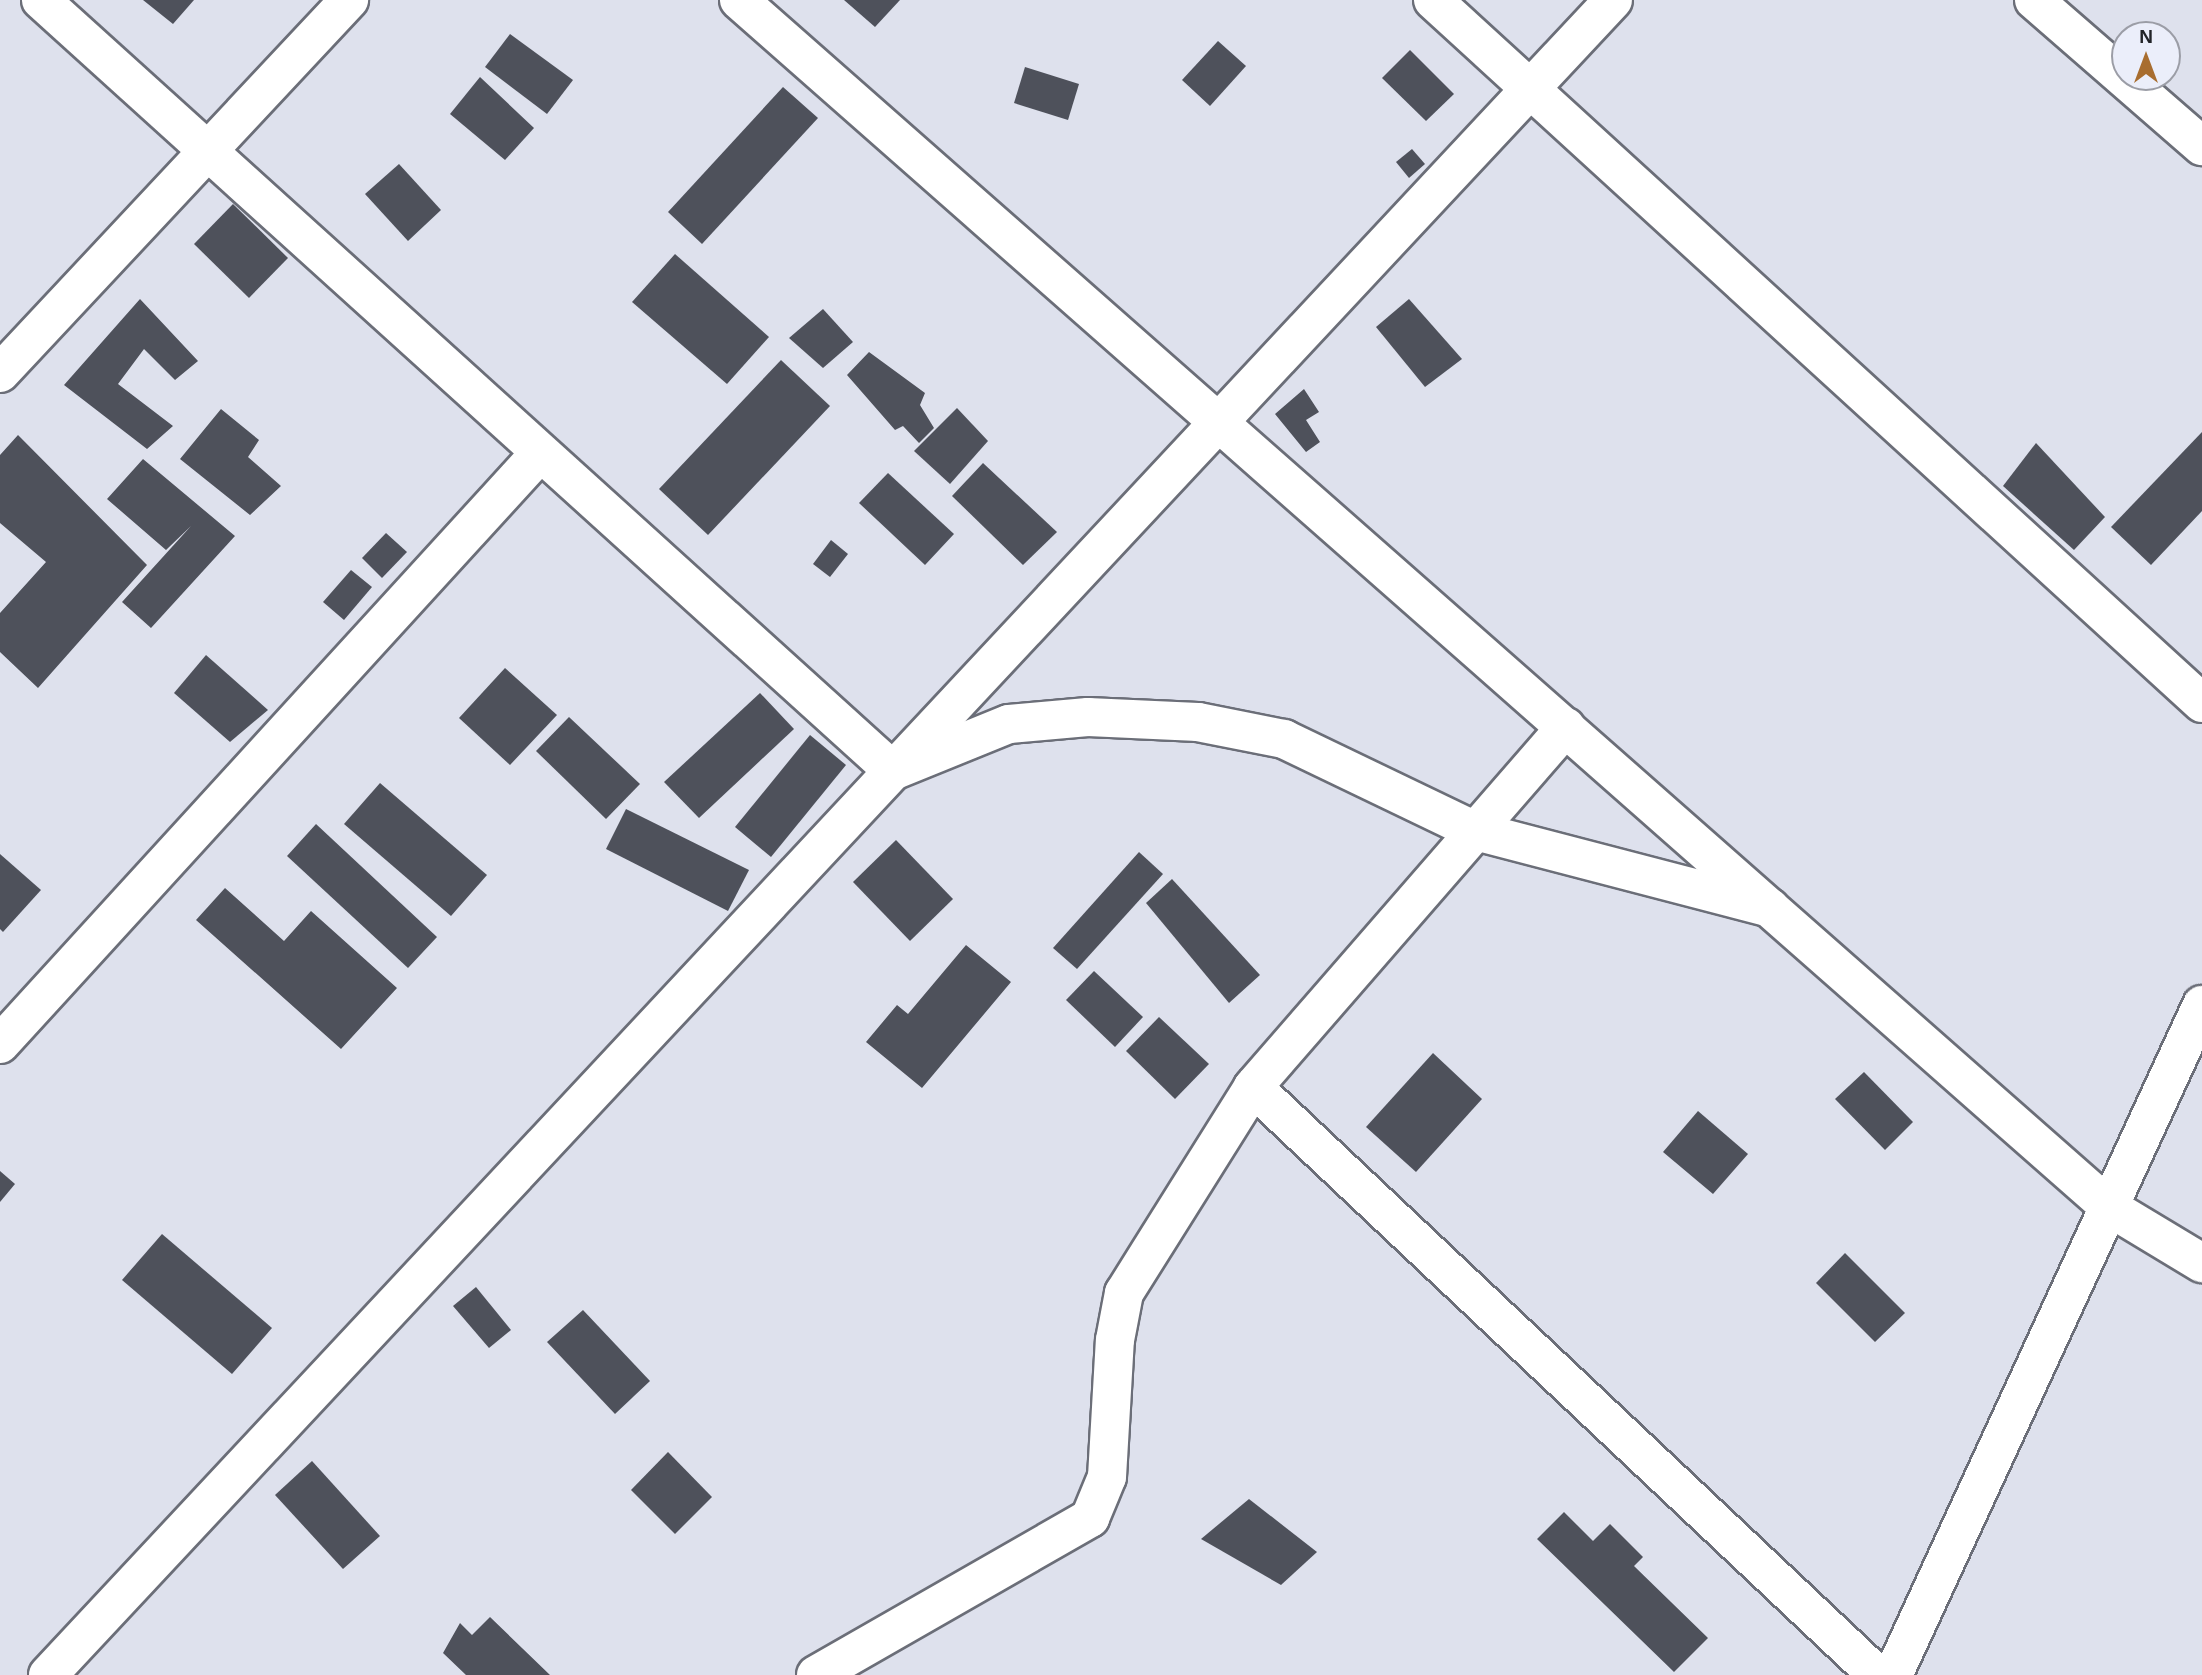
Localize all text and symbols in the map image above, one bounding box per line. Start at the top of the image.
north arrow [2111,21,2181,91]
text: N [2139,26,2153,47]

